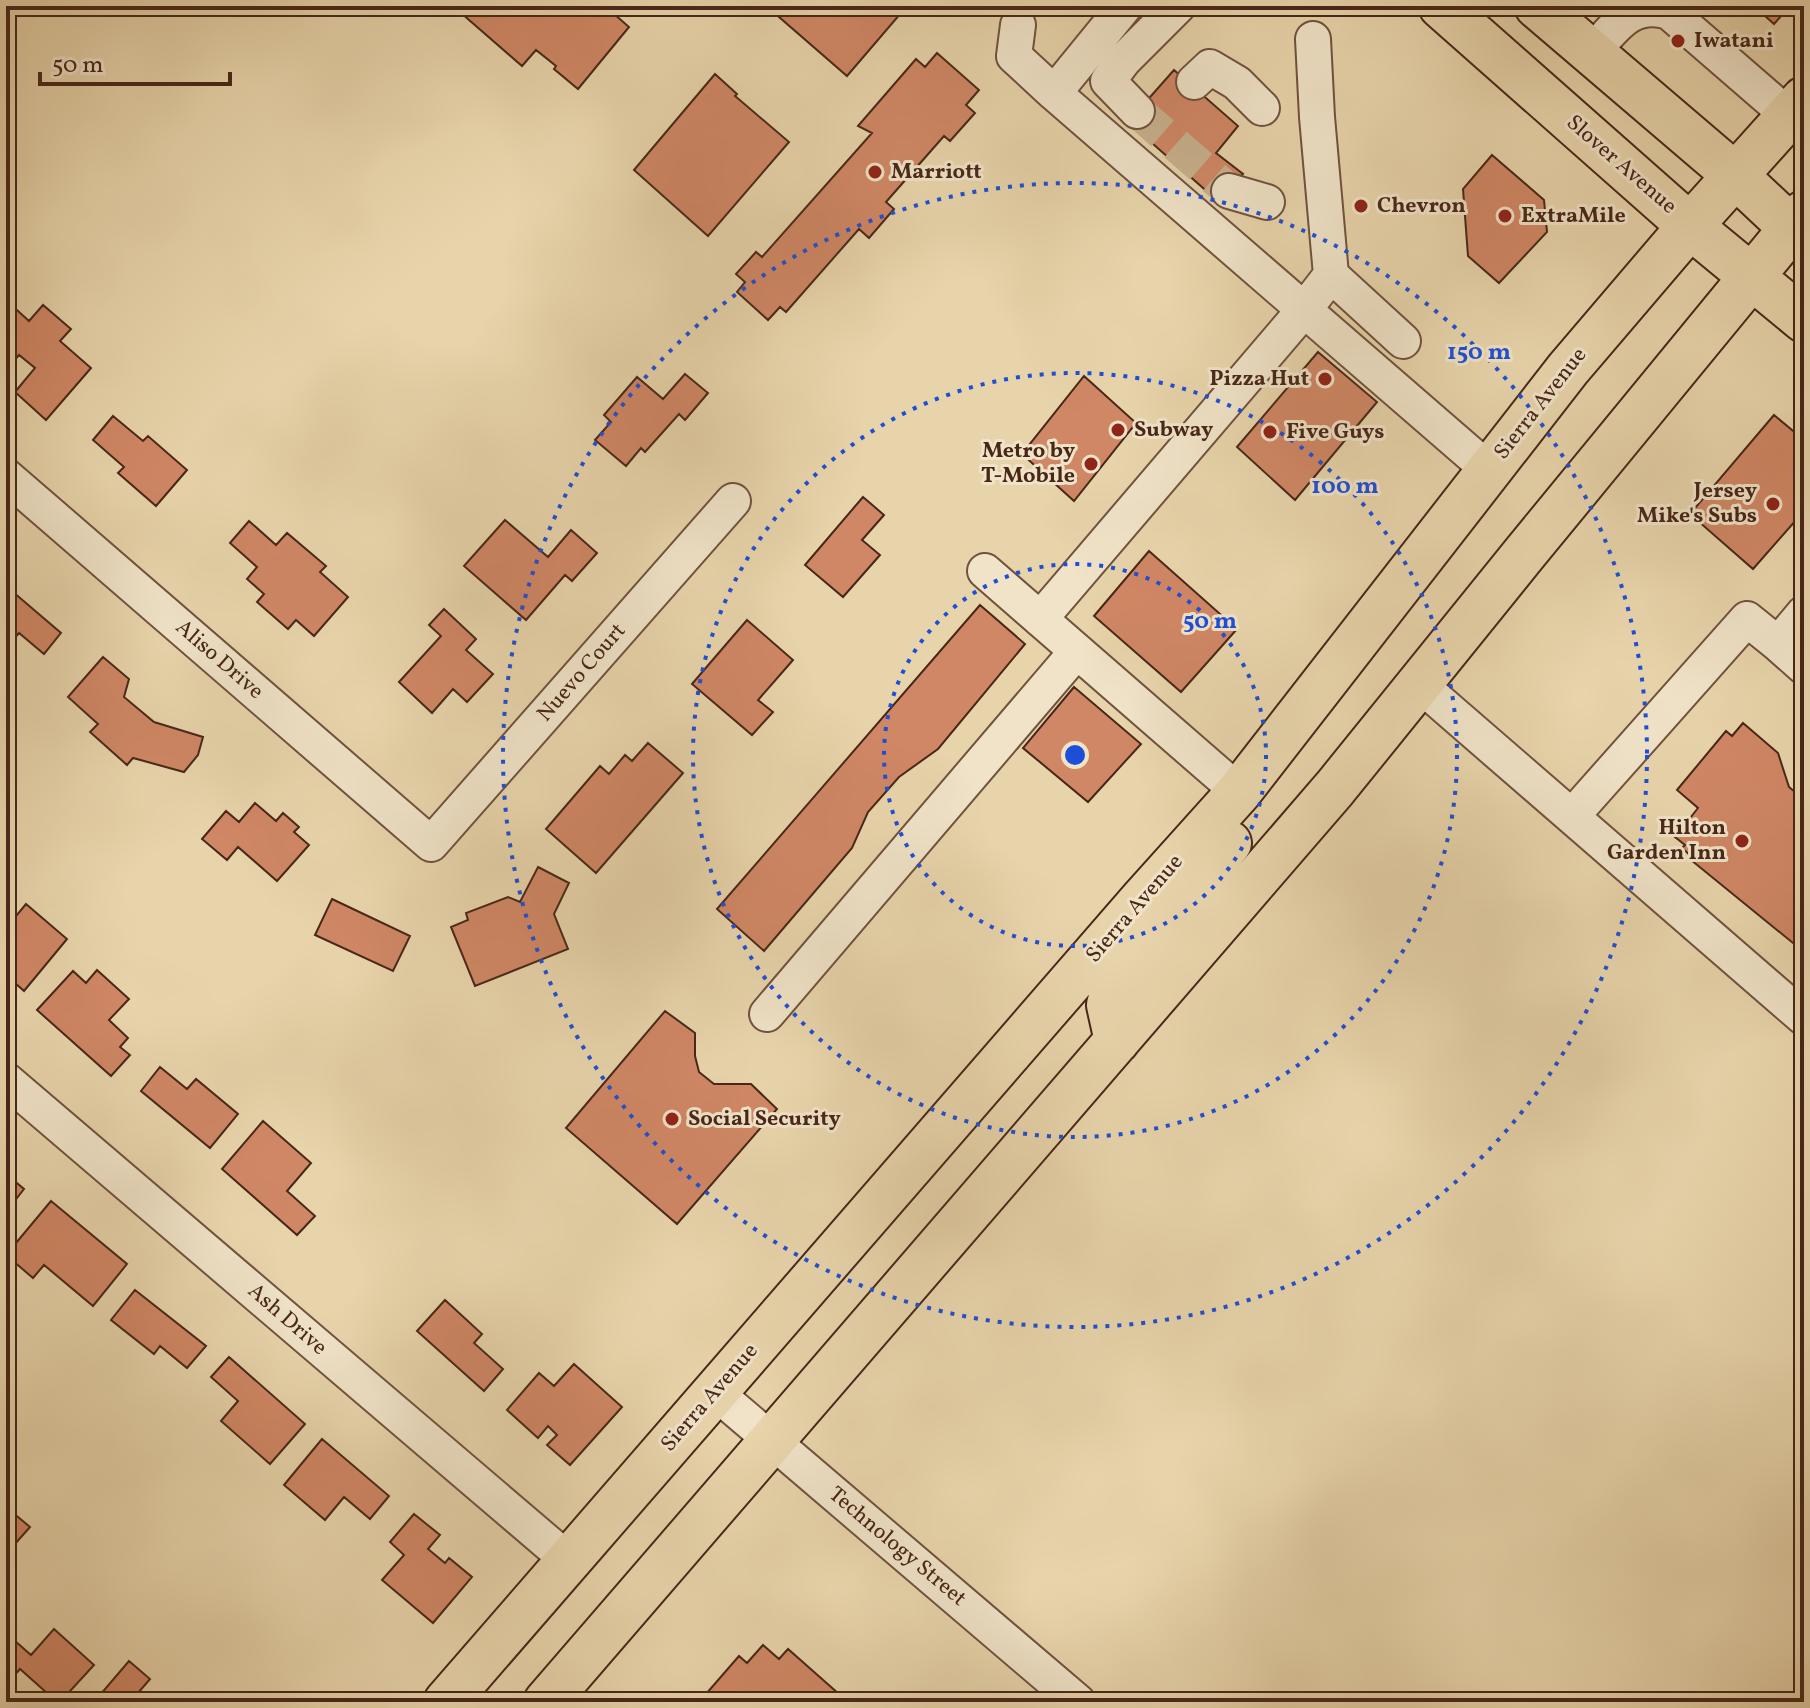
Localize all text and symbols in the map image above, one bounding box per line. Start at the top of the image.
place label: Iwatani [1694,26,1774,57]
marker: Iwatani [1669,32,1687,50]
scale bar [40,36,230,86]
text: 50 m [52,49,104,83]
street label: Slover Avenue [1559,108,1683,222]
place label: Marriott [891,157,982,188]
marker: Marriott [866,163,884,181]
place label: Chevron [1377,191,1466,222]
marker: Chevron [1352,197,1370,215]
place label: ExtraMile [1521,201,1626,232]
marker: ExtraMile [1496,207,1514,225]
text: 150 m [1447,336,1511,370]
street label: Sierra Avenue [1487,341,1595,467]
place label: Pizza Hut [1209,364,1309,395]
marker: Pizza Hut [1316,370,1334,388]
place label: Subway [1134,415,1214,446]
place label: Five Guys [1286,417,1385,448]
marker: Subway [1109,421,1127,439]
marker: Five Guys [1261,423,1279,441]
place label: Metro by T-Mobile [981,436,1076,492]
marker: Metro by T-Mobile [1082,455,1100,473]
text: 100 m [1311,470,1379,504]
place label: Jersey Mike's Subs [1637,476,1758,532]
marker: Jersey Mike's Subs [1764,495,1782,513]
text: 50 m [1183,605,1237,639]
street label: Aliso Drive [168,613,270,707]
street label: Nuevo Court [530,617,634,729]
centre of rings [1061,741,1089,769]
place label: Hilton Garden Inn [1607,813,1726,869]
marker: Hilton Garden Inn [1733,832,1751,850]
street label: Sierra Avenue [1079,848,1191,970]
place label: Social Security [688,1104,841,1135]
marker: Social Security [663,1110,681,1128]
street label: Ash Drive [241,1277,333,1363]
street label: Sierra Avenue [654,1337,766,1459]
street label: Technology Street [821,1480,973,1614]

